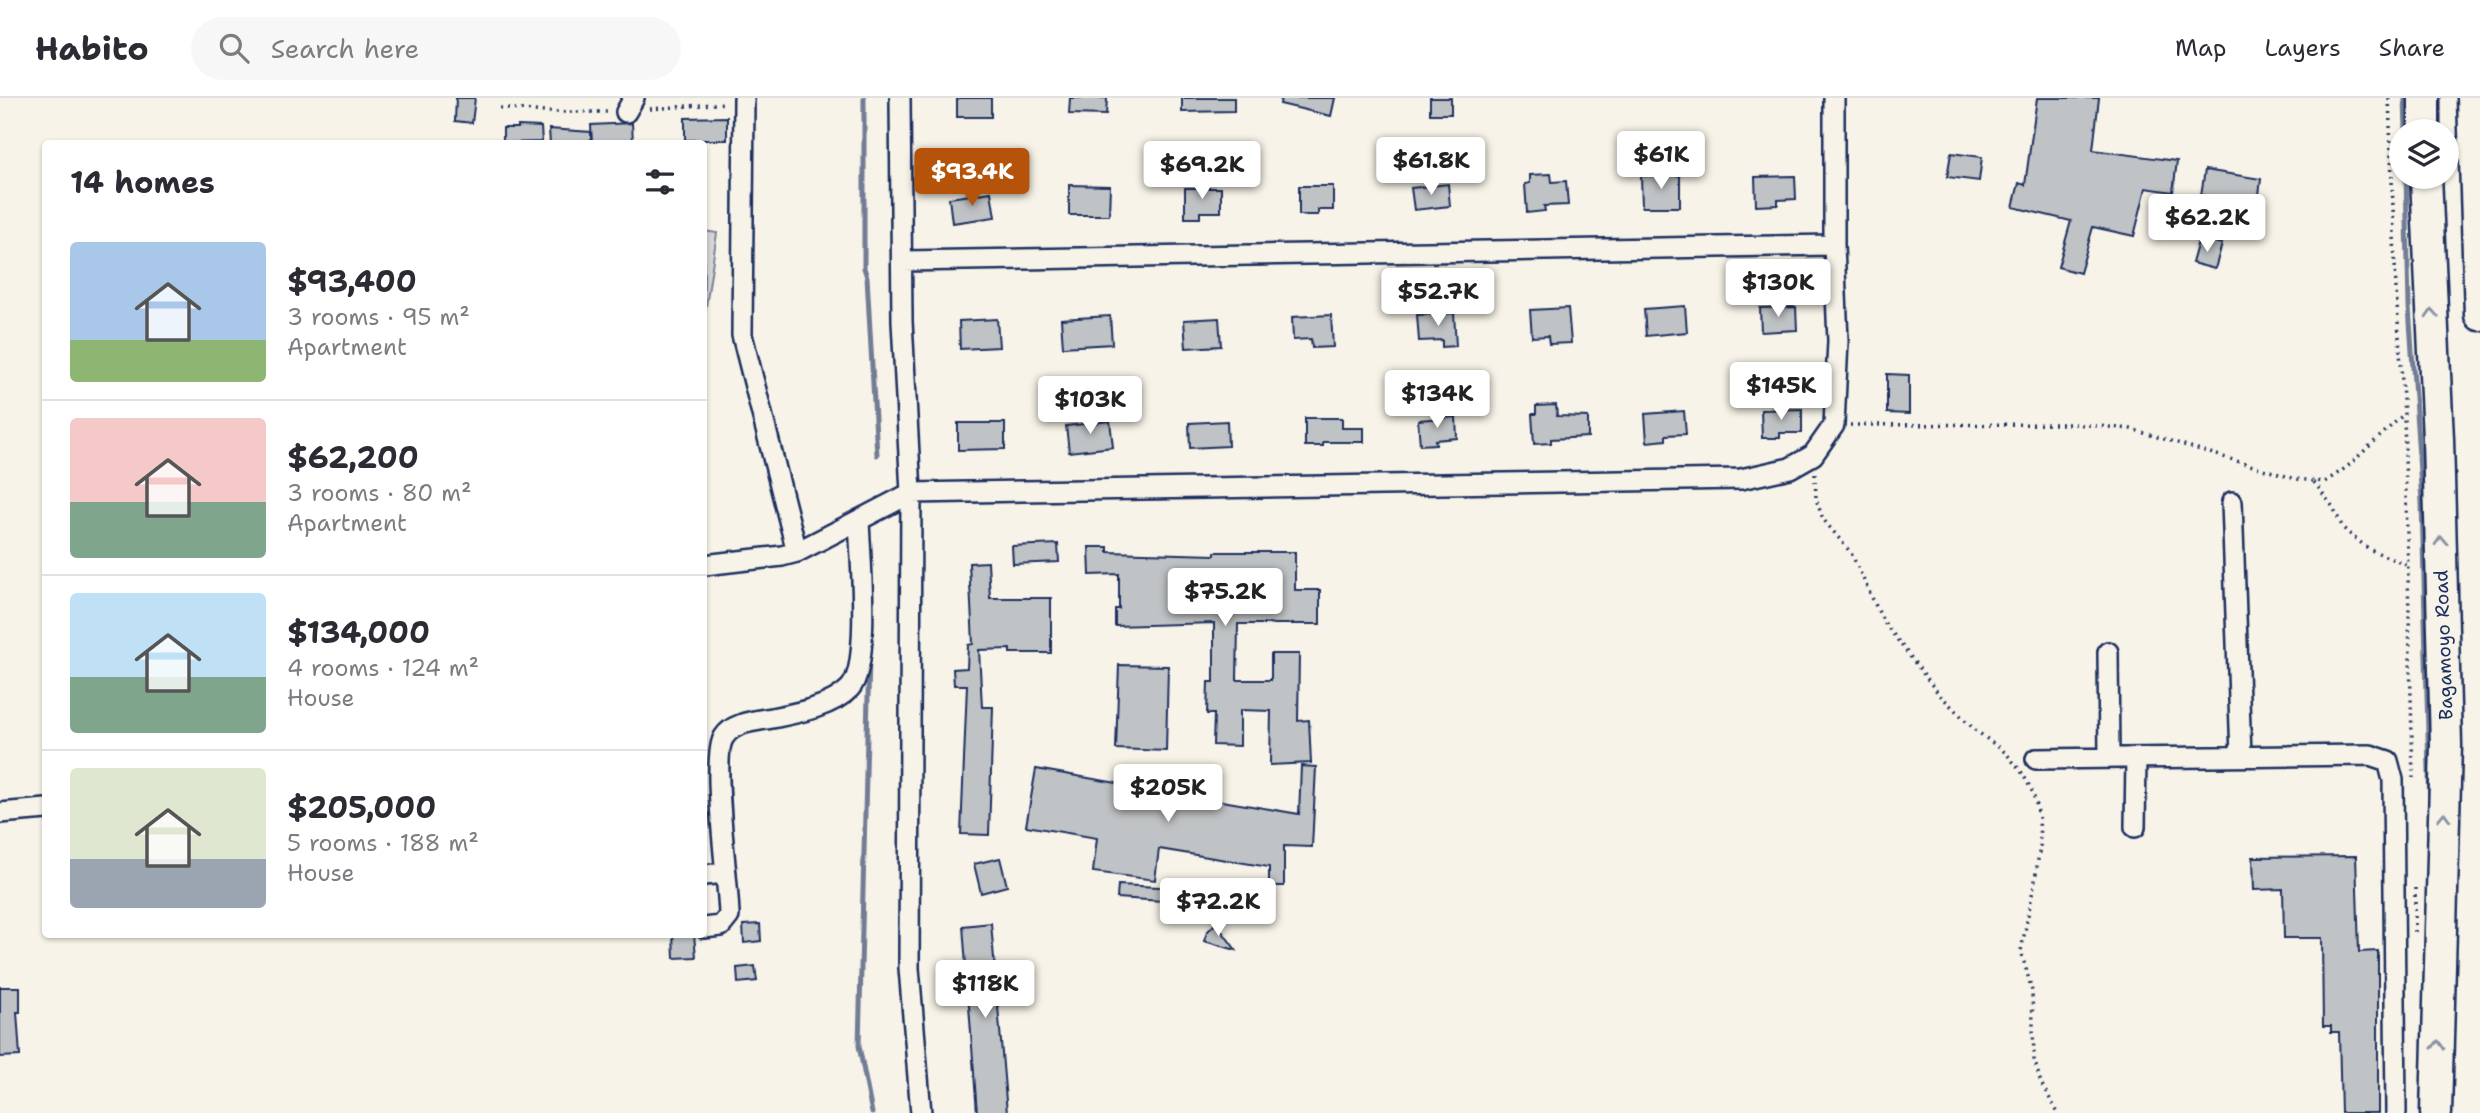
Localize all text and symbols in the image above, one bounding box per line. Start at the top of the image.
search box [191,17,681,80]
text: Habito [35,26,149,71]
icon: search [215,29,253,67]
text: Search here [271,31,419,66]
text: Map [2175,32,2226,64]
text: Layers [2264,32,2341,64]
text: Share [2379,32,2445,64]
map controls [2389,119,2459,189]
button: layers [2389,119,2459,189]
pin: $61K [1620,132,1702,191]
pin: $61.8K [1374,138,1488,197]
text: $61K [1633,139,1689,169]
pin: $69.2K [1145,141,1259,201]
text: $61.8K [1392,145,1470,175]
pin: $93.4K [915,148,1029,208]
text: $69.2K [1160,149,1244,179]
text: $93.4K [930,156,1014,186]
text: 14 homes [70,162,215,203]
icon: filters [641,163,679,201]
pin: $62.2K [2150,194,2264,254]
text: $62.2K [2164,202,2250,232]
pin: $130K [1729,260,1827,319]
text: $93,400 [287,261,417,302]
text: $130K [1742,267,1814,297]
pin: $52.7K [1381,268,1495,328]
icon: home [126,270,210,354]
text: $52.7K [1397,276,1479,306]
text: 3 rooms · 95 m² [287,302,470,332]
one-way arrow [2425,308,2440,319]
text: Apartment [287,332,407,362]
pin: $145K [1732,362,1830,422]
pin: $134K [1388,370,1486,430]
text: $145K [1746,370,1816,400]
pin: $103K [1041,376,1139,436]
text: $134K [1401,378,1473,408]
text: $103K [1054,384,1126,414]
text: $62,200 [287,437,419,478]
icon: home [126,446,210,530]
text: 3 rooms · 80 m² [287,478,472,508]
text: Apartment [287,508,407,538]
one-way arrow [2433,535,2448,546]
pin: $75.2K [1168,568,1282,628]
street label: Bagamoyo Road [2428,570,2459,720]
text: $75.2K [1184,576,1266,606]
text: $134,000 [287,612,430,653]
icon: home [126,621,210,705]
text: 4 rooms · 124 m² [287,653,479,683]
text: House [287,683,355,713]
pin: $205K [1119,764,1217,824]
text: $205K [1129,772,1207,802]
text: $205,000 [287,787,436,828]
icon: home [126,796,210,880]
one-way arrow [2437,812,2452,823]
text: 5 rooms · 188 m² [287,828,479,858]
text: House [287,858,355,888]
pin: $72.2K [1161,878,1275,938]
text: $72.2K [1176,886,1260,916]
pin: $118K [936,960,1034,1020]
text: $118K [951,968,1019,998]
one-way arrow [2430,1039,2446,1050]

